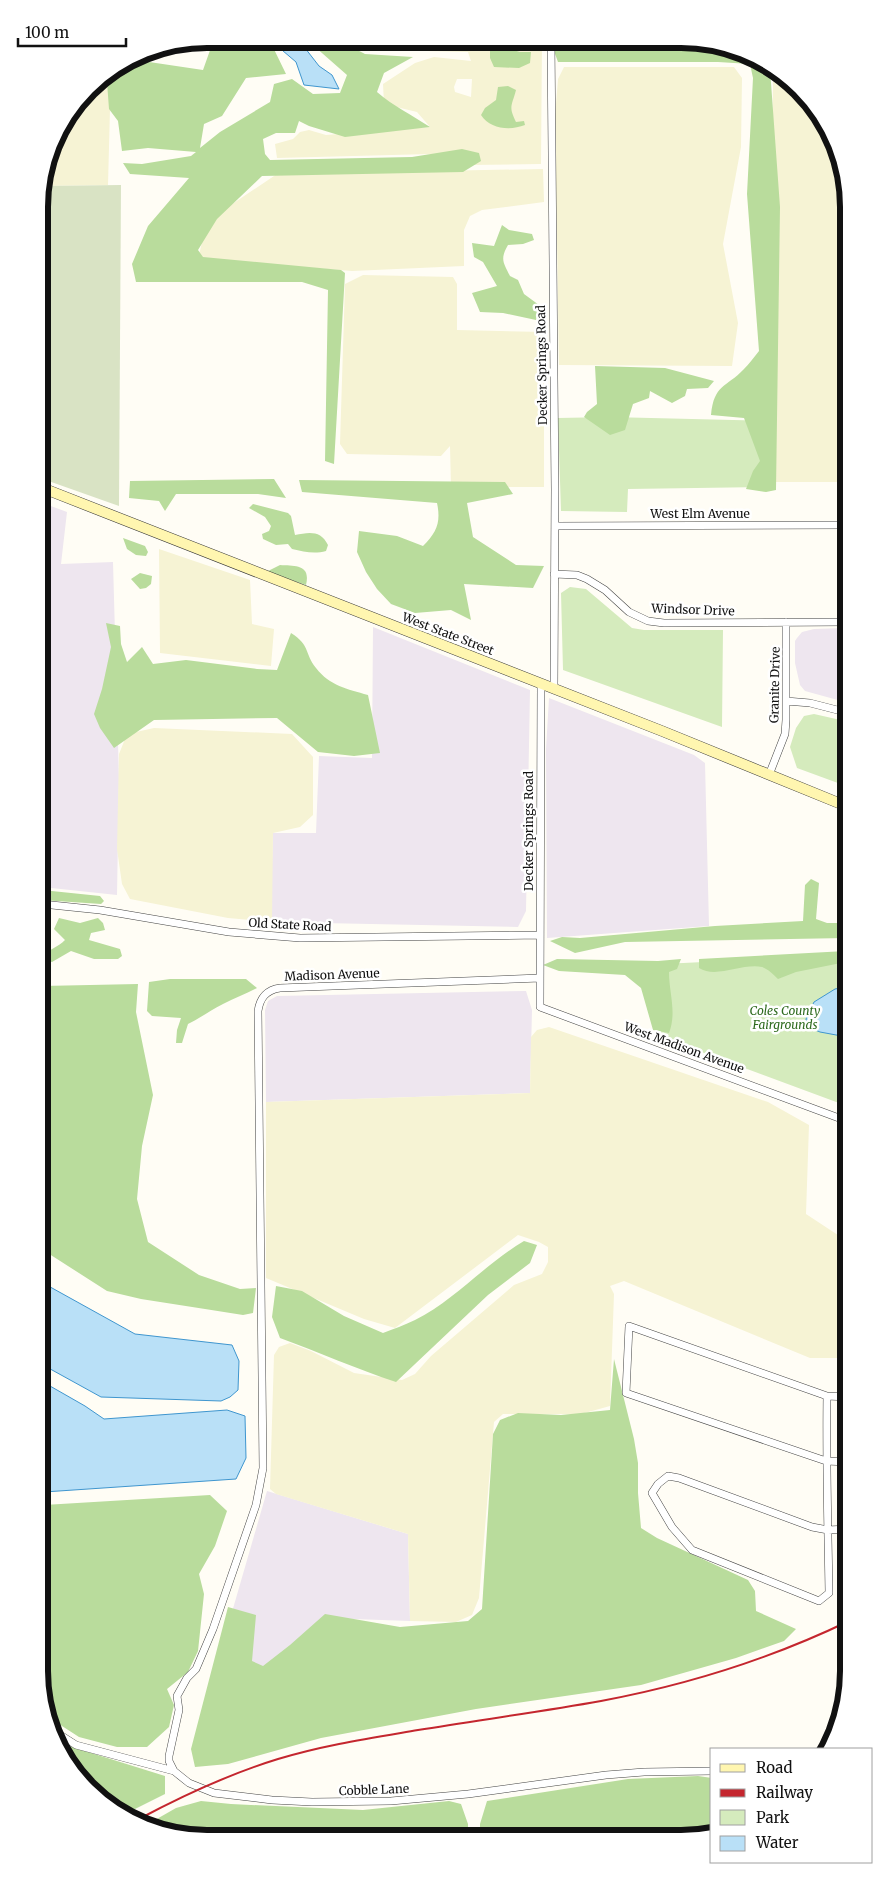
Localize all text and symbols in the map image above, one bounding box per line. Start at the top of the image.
scale bar [18,15,125,47]
text: 100 m [25,23,69,42]
street label: Decker Springs Road [533,305,550,425]
street label: West Elm Avenue [649,506,750,521]
street label: Windsor Drive [650,601,735,618]
street label: West State Street [399,609,497,658]
street label: Granite Drive [766,647,783,723]
street label: Decker Springs Road [521,771,536,891]
street label: Old State Road [248,915,332,934]
street label: Madison Avenue [284,965,380,984]
park label: Coles County Fairgrounds [750,1003,821,1032]
street label: West Madison Avenue [621,1019,746,1076]
legend [710,1748,873,1863]
text: Road [756,1758,792,1777]
street label: Cobble Lane [339,1781,409,1798]
text: Railway [756,1783,813,1802]
text: Park [756,1808,790,1827]
text: Water [755,1833,799,1852]

